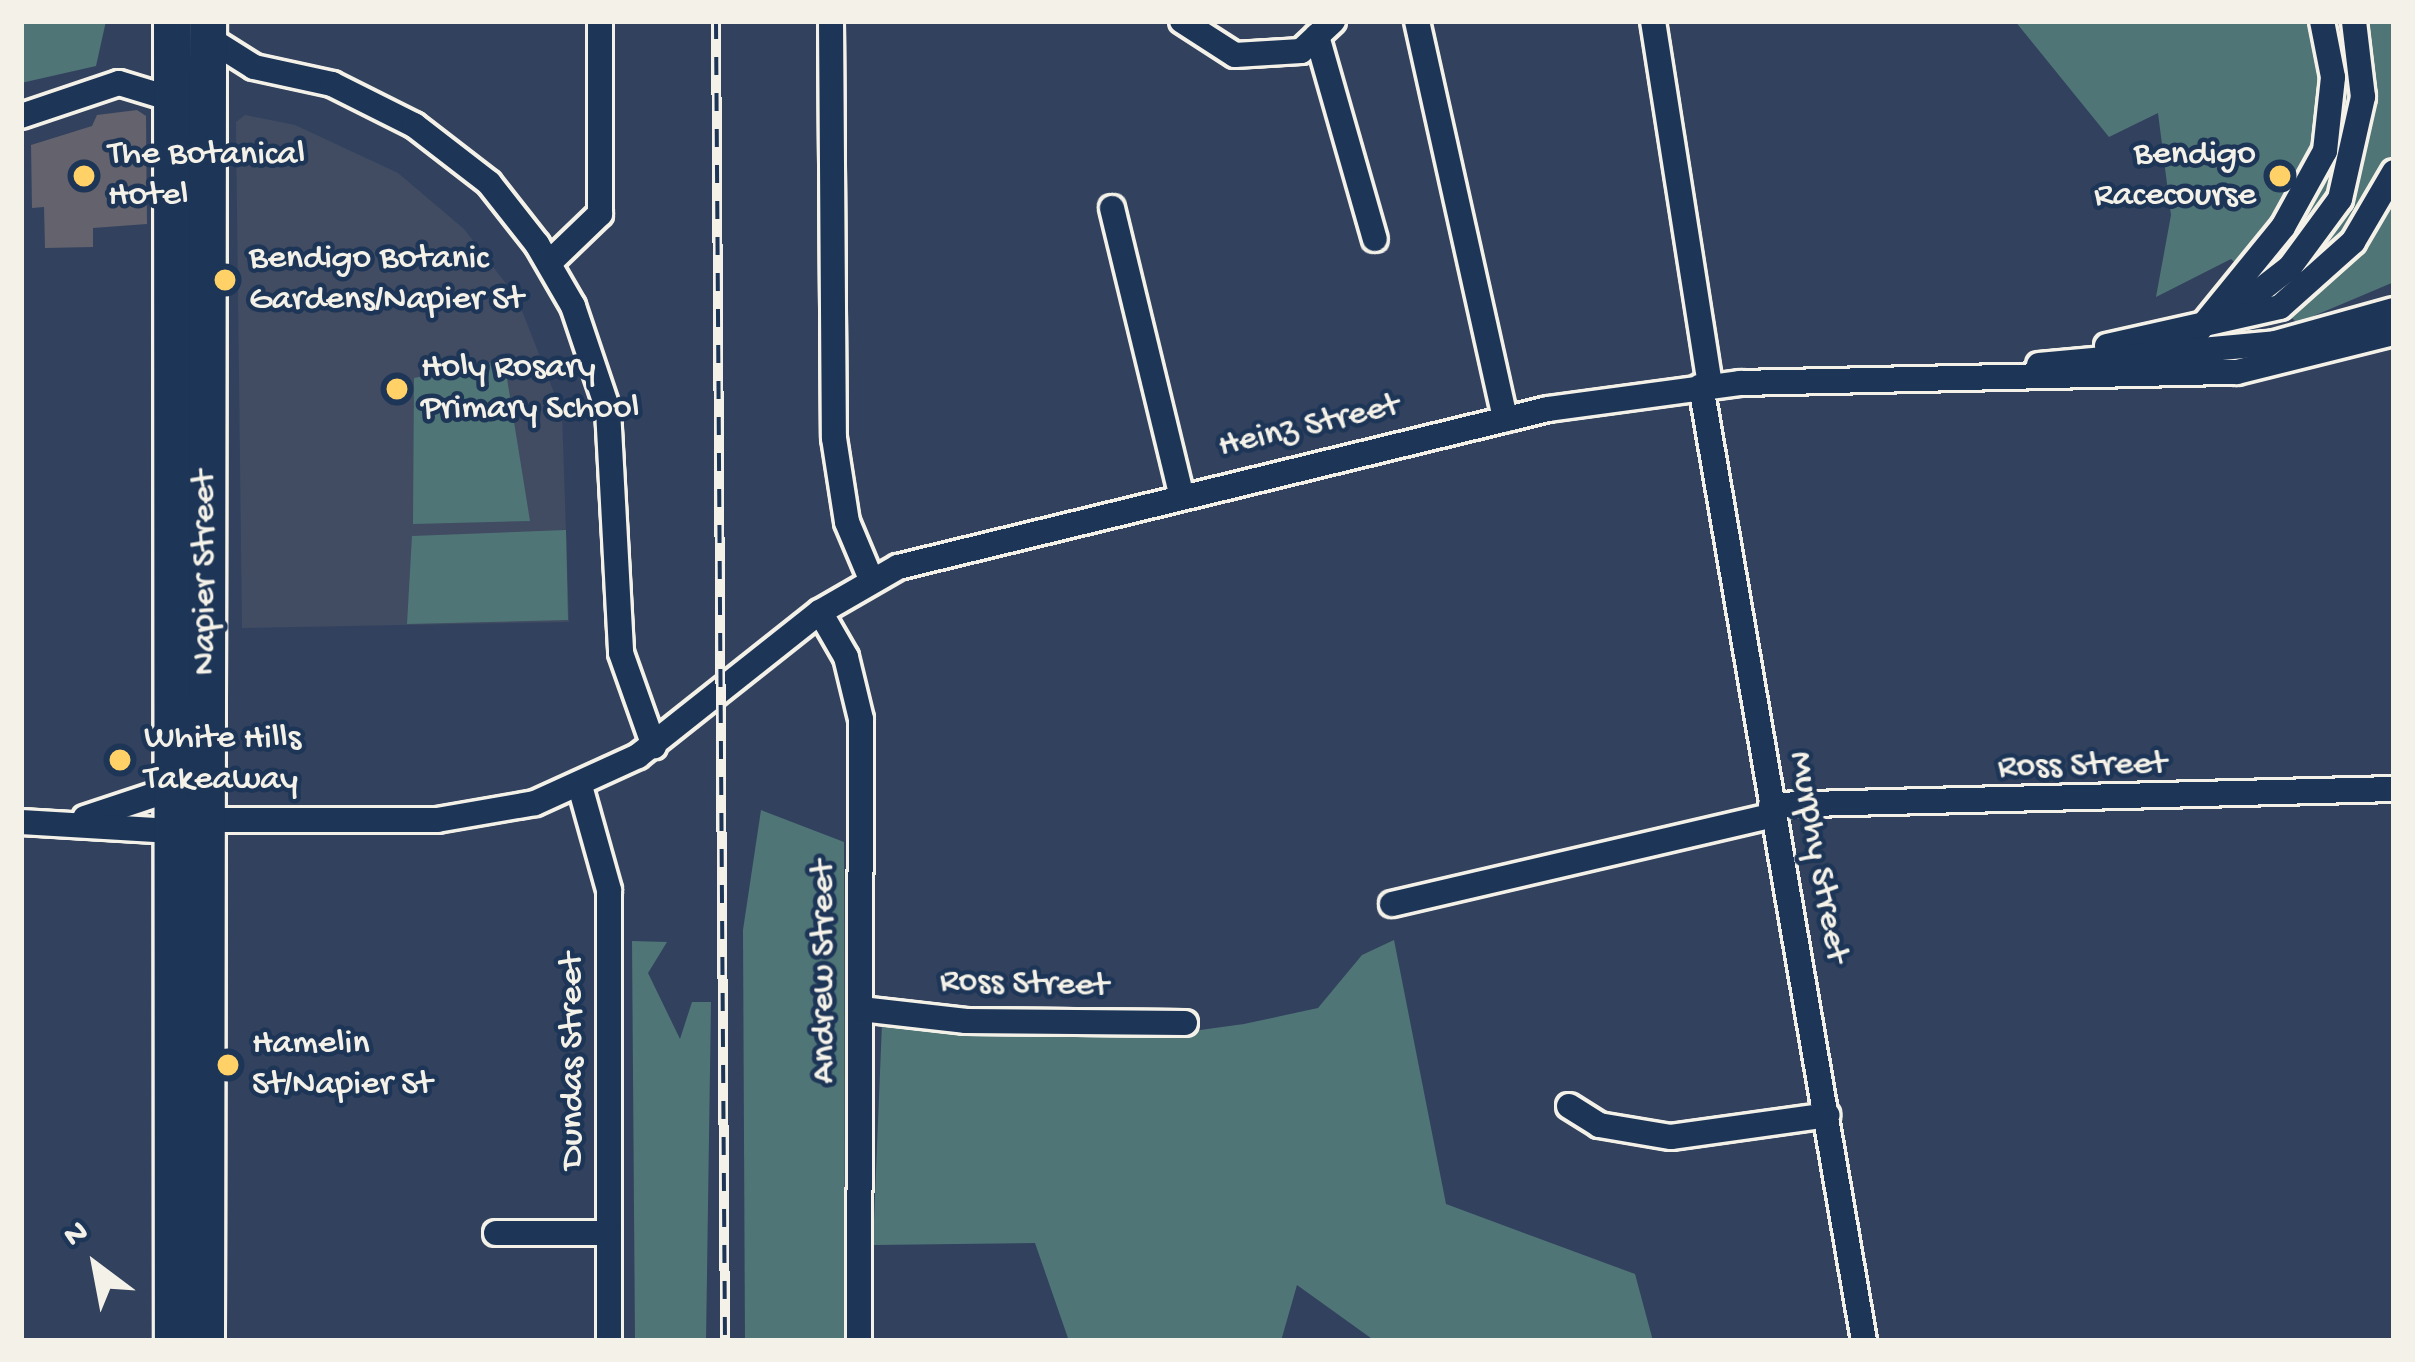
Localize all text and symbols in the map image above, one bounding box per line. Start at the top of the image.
place label: The Botanical Hotel [108,133,305,218]
place label: Bendigo Racecourse [2094,133,2256,218]
marker: The Botanical Hotel [71,163,97,189]
marker: Bendigo Racecourse [2267,163,2293,189]
place label: Bendigo Botanic Gardens/Napier St [249,237,523,322]
marker: Bendigo Botanic Gardens/Napier St [212,267,238,293]
place label: Holy Rosary Primary School [421,346,640,431]
marker: Holy Rosary Primary School [384,376,410,402]
street label: Heinz Street [1214,385,1404,469]
street label: Napier Street [184,471,228,675]
place label: White Hills Takeaway [144,717,301,802]
street label: Ross Street [1997,744,2167,790]
marker: White Hills Takeaway [107,747,133,773]
street label: Murphy Street [1777,748,1857,966]
street label: Andrew Street [803,860,847,1084]
street label: Dundas Street [552,953,596,1169]
street label: Ross Street [939,960,1109,1010]
place label: Hamelin St/Napier St [252,1022,432,1107]
marker: Hamelin St/Napier St [215,1052,241,1078]
north arrow [36,1206,156,1326]
text: N [58,1214,96,1257]

